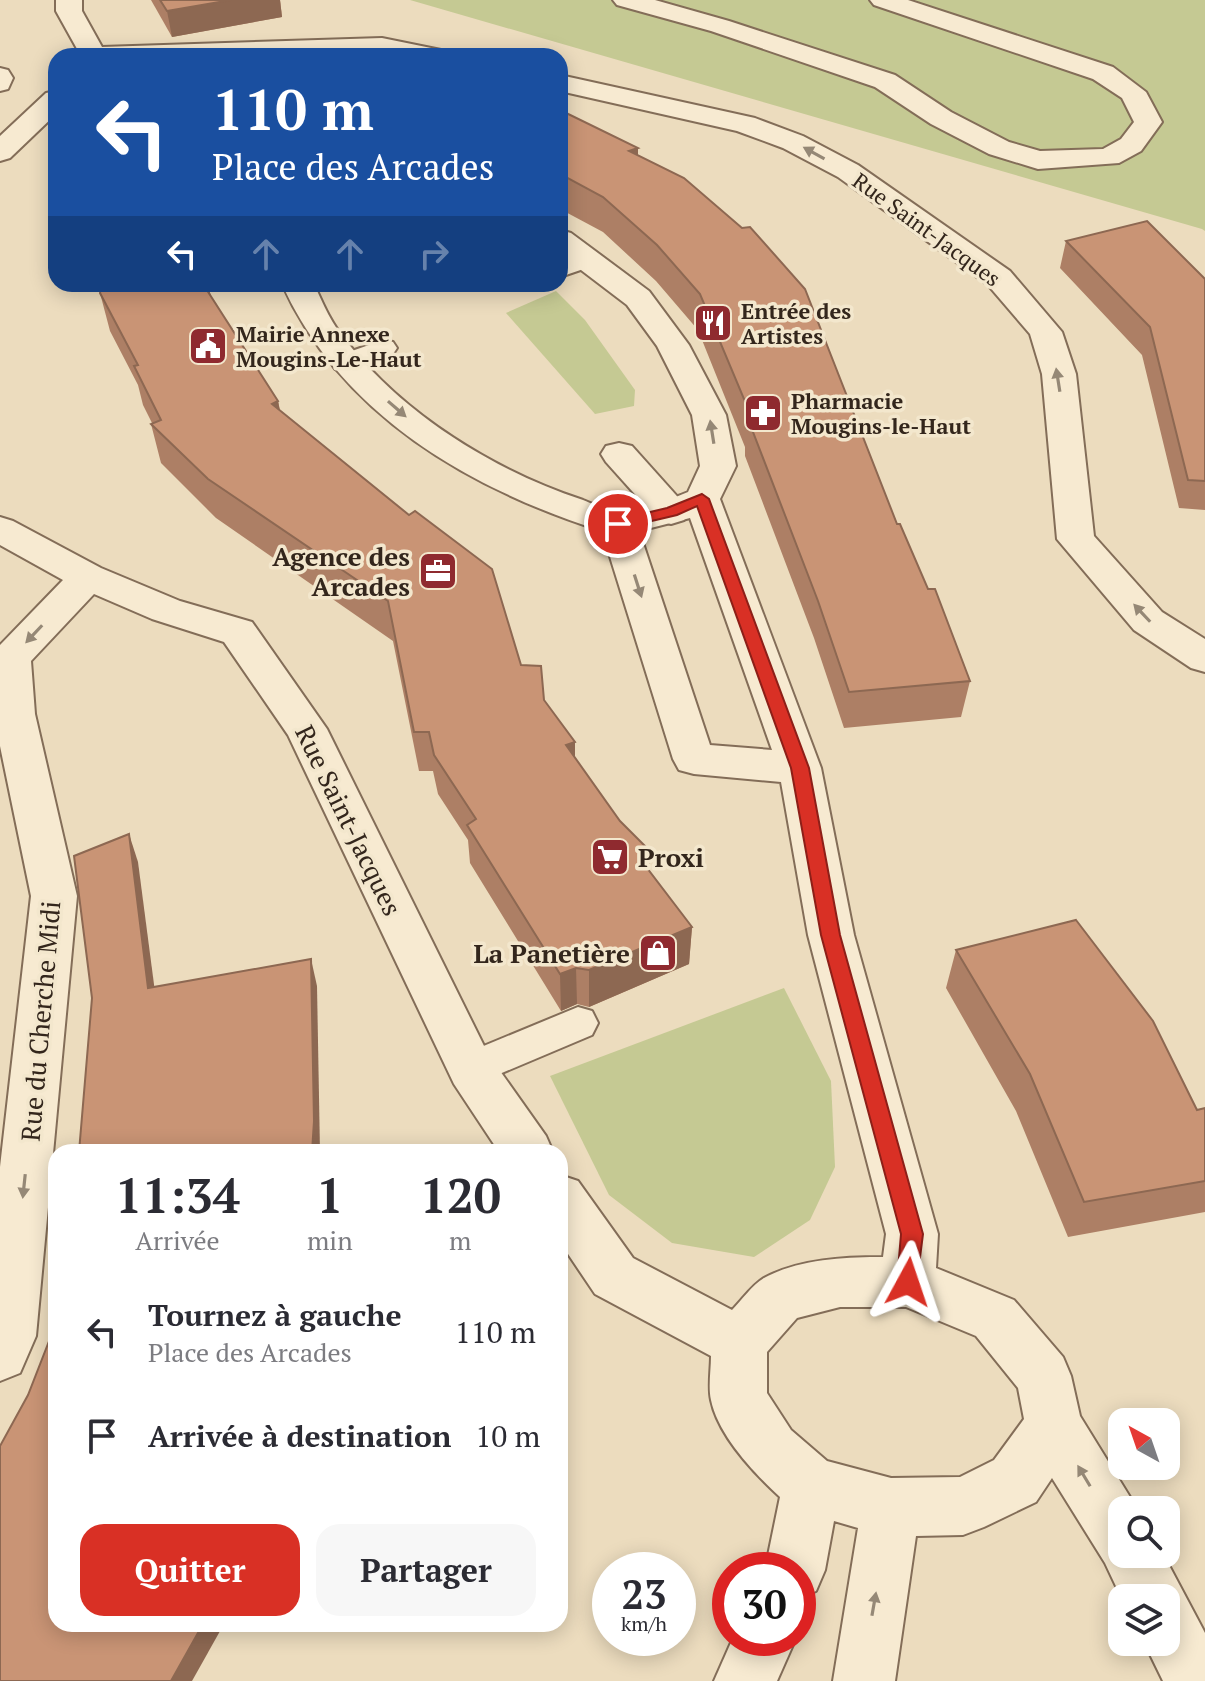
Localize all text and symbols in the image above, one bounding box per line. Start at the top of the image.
text: 110 m [212,72,374,146]
icon: left [80,80,184,184]
text: Place des Arcades [212,143,494,190]
one-way arrow [803,147,826,160]
street label: Rue Saint-Jacques [847,166,1007,292]
icon: left [160,232,204,276]
icon: ahead [244,232,288,276]
icon: ahead [328,232,372,276]
icon: right [412,232,456,276]
place label: Entrée des Artistes [741,296,851,350]
restaurant icon: Entrée des Artistes [692,302,734,344]
place label: Mairie Annexe Mougins-Le-Haut [236,319,422,373]
public building icon: Mairie Annexe Mougins-Le-Haut [187,325,229,367]
one-way arrow [1052,367,1064,392]
place label: Pharmacie Mougins-le-Haut [791,386,971,440]
pharmacy icon: Pharmacie Mougins-le-Haut [742,392,784,434]
one-way arrow [387,400,407,417]
one-way arrow [705,419,718,444]
pin [584,490,652,558]
icon: arrive [596,502,640,546]
place label: Agence des Arcades [272,539,410,603]
office icon: Agence des Arcades [417,550,459,592]
one-way arrow [632,574,644,598]
one-way arrow [1133,604,1151,623]
one-way arrow [26,624,44,643]
street label: Rue Saint-Jacques [288,719,410,921]
supermarket icon: Proxi [589,836,631,878]
place label: Proxi [638,840,704,874]
street label: Rue du Cherche Midi [13,899,67,1143]
shop icon: La Panetière [637,932,679,974]
place label: La Panetière [474,936,630,970]
text: 11:34 [115,1163,240,1227]
text: 1 [316,1163,343,1227]
text: 120 [420,1163,501,1227]
one-way arrow [17,1174,30,1199]
text: Arrivée [135,1223,220,1257]
text: min [307,1223,353,1257]
text: m [449,1223,472,1257]
position arrow [866,1240,950,1324]
text: Tournez à gauche [148,1295,402,1335]
icon: left [80,1310,124,1354]
text: 110 m [455,1312,536,1352]
text: Place des Arcades [148,1335,352,1369]
north arrow [1108,1408,1180,1480]
map controls [1108,1408,1180,1656]
icon: arrive [80,1414,124,1458]
text: Arrivée à destination [148,1416,451,1456]
text: 10 m [475,1416,540,1456]
one-way arrow [1077,1465,1091,1487]
button: search [1108,1496,1180,1568]
button: Quitter [80,1524,300,1616]
button: Partager [316,1524,536,1616]
speed limit sign: 30 [712,1552,816,1656]
text: 23 [621,1567,667,1620]
button: layers [1108,1584,1180,1656]
one-way arrow [868,1591,881,1616]
text: km/h [621,1610,667,1637]

